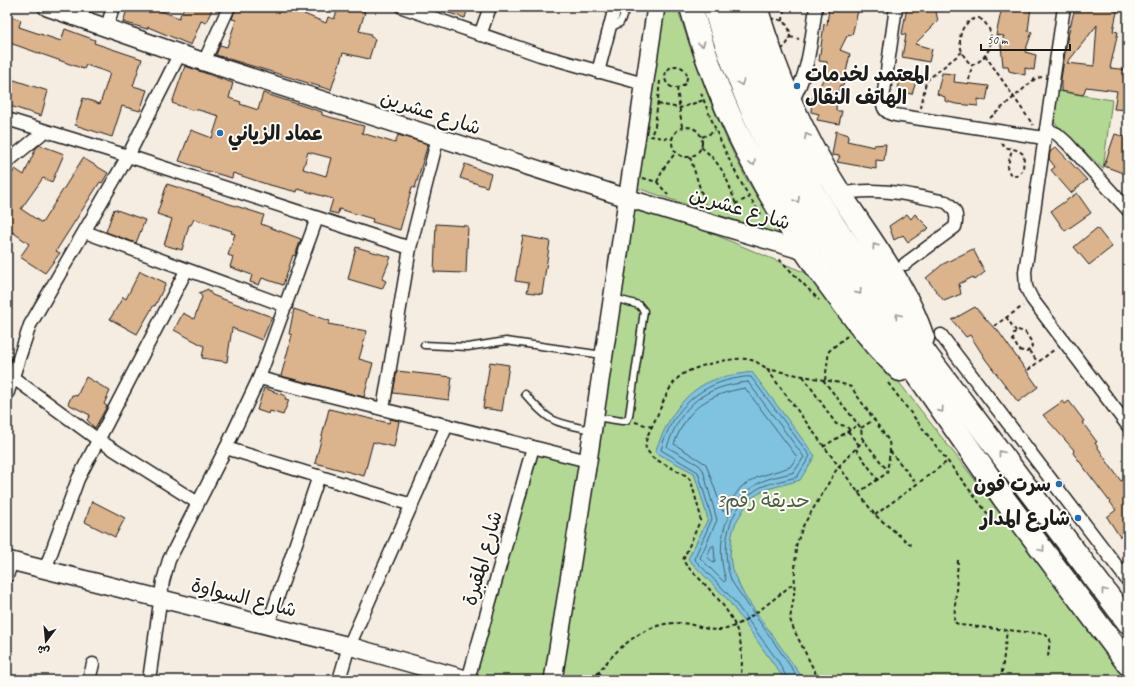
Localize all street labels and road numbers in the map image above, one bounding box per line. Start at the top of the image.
street label: شارع عشرين [377,85,484,141]
street label: شارع عشرين [686,181,793,237]
street label: شارع المقبرة [457,508,509,609]
street label: شارع السواوة [188,572,299,624]

